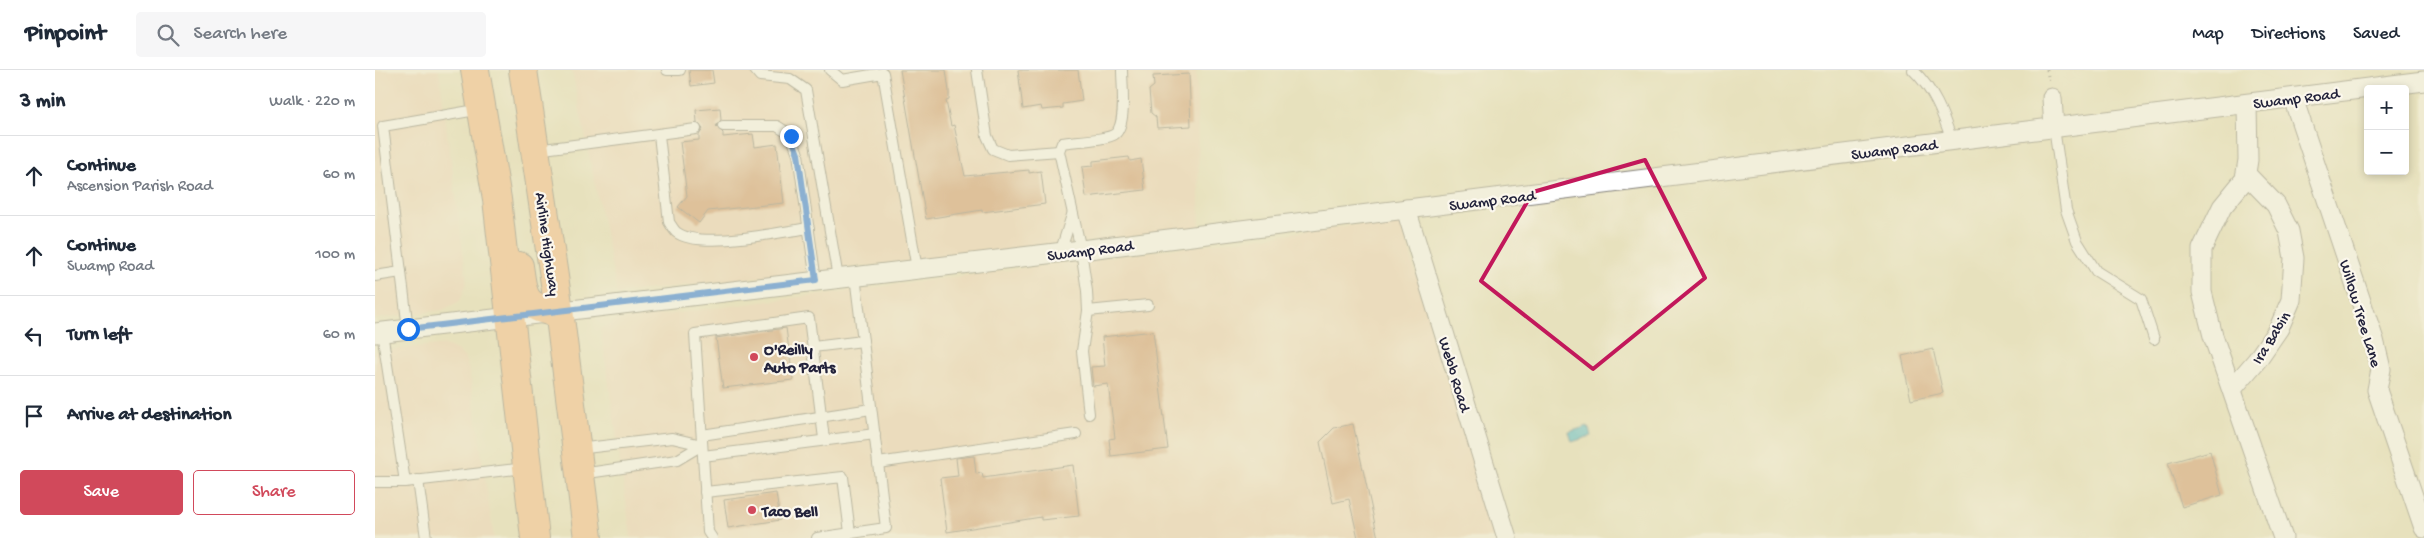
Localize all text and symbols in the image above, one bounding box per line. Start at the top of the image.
search box [136,12,486,57]
text: Pinpoint [25,20,106,49]
icon: search [154,21,182,49]
text: Search here [194,23,287,46]
text: Map [2192,24,2224,45]
text: Directions [2252,24,2325,45]
text: Saved [2353,24,2399,45]
map controls [2364,85,2409,175]
button: + [2364,85,2409,130]
street label: Swamp Road [2252,86,2342,115]
text: 3 min [20,90,65,115]
text: Walk · 220 m [269,93,355,112]
route end [780,125,803,148]
button: − [2364,130,2409,175]
street label: Swamp Road [1850,137,1940,166]
text: Continue [67,155,136,178]
icon: ahead [20,162,48,190]
text: 60 m [323,166,355,185]
text: Ascension Parish Road [67,178,213,197]
street label: Swamp Road [1448,188,1538,217]
street label: Airline Highway [529,191,562,298]
text: Continue [67,235,136,258]
street label: Swamp Road [1046,238,1136,267]
icon: ahead [20,242,48,270]
text: 100 m [315,246,355,265]
text: Swamp Road [67,258,154,277]
street label: Willow Tree Lane [2333,258,2384,371]
street label: Ira Babin [2249,309,2297,369]
route start [397,318,420,341]
icon: left [20,322,48,350]
text: Turn left [67,324,131,347]
text: 60 m [323,326,355,345]
street label: Webb Road [1432,335,1474,416]
place label: O'Reilly Auto Parts [763,342,836,379]
marker: O'Reilly Auto Parts [748,351,760,363]
icon: arrive [20,402,48,430]
text: Arrive at destination [67,404,231,427]
button: Save [20,470,183,515]
button: Share [193,470,355,515]
marker: Taco Bell [746,504,758,516]
place label: Taco Bell [760,504,819,523]

